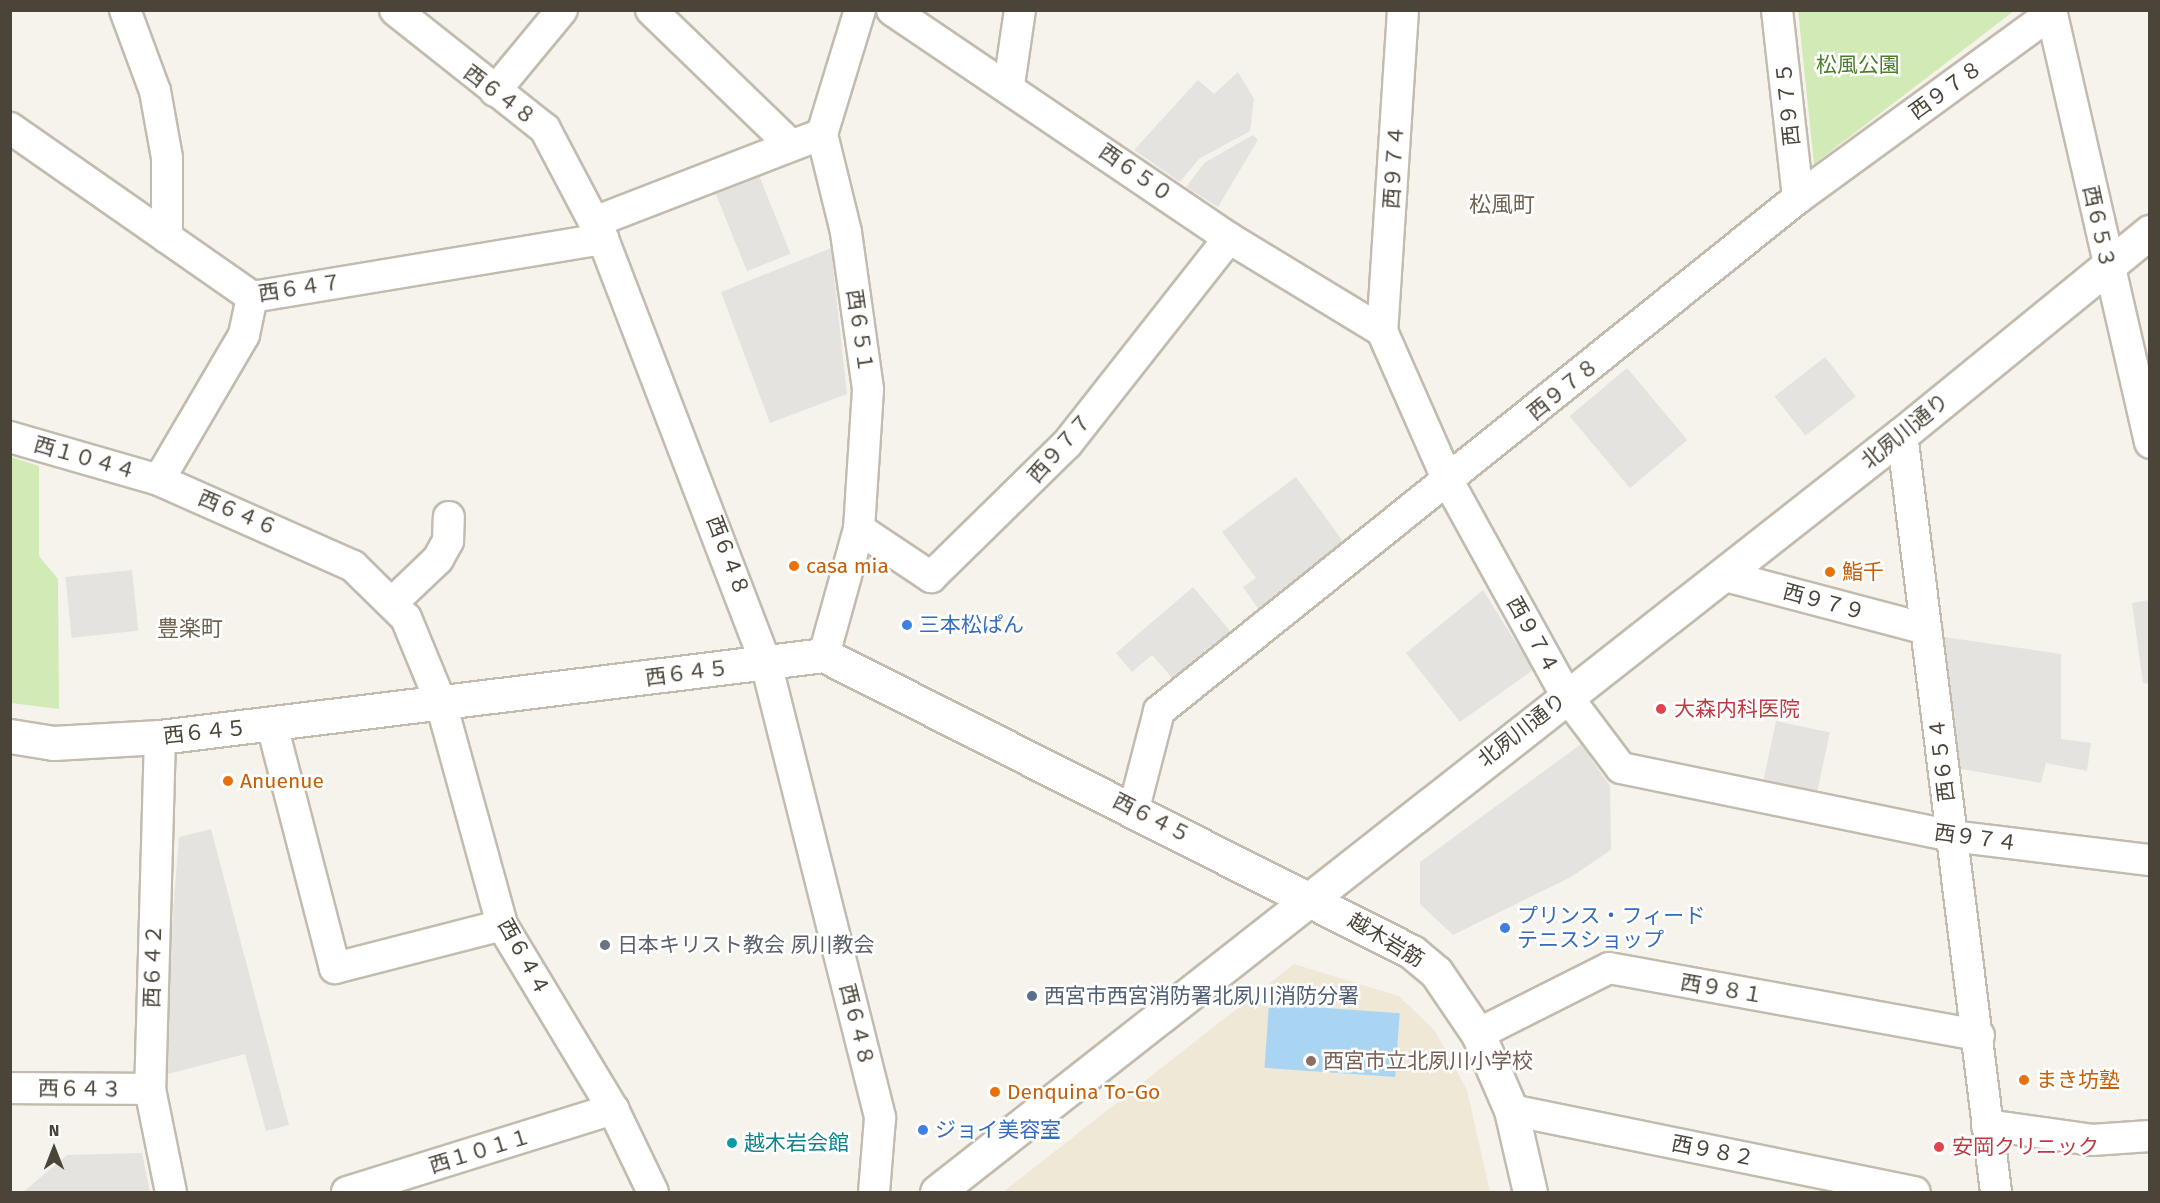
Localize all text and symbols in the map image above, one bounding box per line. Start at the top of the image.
park label: 松風公園 [1816,52,1900,78]
street label: 西９７８ [1905,55,1987,125]
street label: 西６４８ [459,60,541,130]
street label: 西９７５ [1771,61,1805,147]
street label: 西９７４ [1379,124,1409,210]
street label: 西６５０ [1094,139,1178,207]
street label: 西６５３ [2078,183,2120,271]
district label: 松風町 [1469,192,1535,218]
street label: 西６４７ [257,270,343,306]
street label: 西６５１ [842,288,878,374]
street label: 西９７８ [1522,353,1604,425]
street label: 北夙川通り [1856,388,1954,474]
street label: 西９７７ [1023,408,1097,488]
street label: 西１０４４ [31,431,139,485]
street label: 西６４６ [194,485,282,541]
street label: 西６４８ [701,512,755,600]
place label: casa mia [806,553,889,579]
marker: casa mia [787,559,801,573]
place label: 鮨千 [1842,559,1884,585]
marker: 鮨千 [1823,565,1837,579]
street label: 西９７９ [1780,579,1868,625]
street label: 西９７４ [1502,592,1564,678]
place label: 三本松ぱん [919,612,1024,638]
district label: 豊楽町 [157,616,223,642]
marker: 三本松ぱん [900,618,914,632]
street label: 西６４５ [644,655,730,691]
street label: 北夙川通り [1473,688,1571,772]
place label: 大森内科医院 [1674,696,1800,722]
marker: 大森内科医院 [1652,700,1670,718]
street label: 西６４５ [162,715,248,749]
street label: 西６５４ [1924,717,1960,803]
place label: Anuenue [240,768,324,794]
marker: Anuenue [221,774,235,788]
street label: 西６４５ [1109,788,1195,848]
street label: 西９７４ [1933,820,2019,856]
place label: プリンス・フィード テニスショップ [1517,903,1706,953]
street label: 越木岩筋 [1344,908,1428,972]
street label: 西６４４ [493,914,555,1000]
marker: プリンス・フィード テニスショップ [1498,921,1512,935]
street label: 西６４２ [139,924,167,1008]
place label: 日本キリスト教会 夙川教会 [617,932,875,958]
marker: 日本キリスト教会 夙川教会 [598,938,612,952]
street label: 西９８１ [1678,969,1766,1009]
street label: 西６４８ [835,981,879,1069]
place label: 西宮市西宮消防署北夙川消防分署 [1044,983,1359,1009]
marker: 西宮市西宮消防署北夙川消防分署 [1025,989,1039,1003]
place label: 西宮市立北夙川小学校 [1323,1048,1533,1074]
marker: 西宮市立北夙川小学校 [1304,1054,1318,1068]
place label: まき坊塾 [2036,1067,2120,1093]
marker: まき坊塾 [2017,1073,2031,1087]
street label: 西６４３ [38,1076,122,1102]
place label: Denquina To-Go [1007,1079,1160,1105]
marker: Denquina To-Go [988,1085,1002,1099]
place label: ジョイ美容室 [935,1117,1061,1143]
north arrow [24,1119,84,1179]
text: N [49,1121,59,1140]
marker: ジョイ美容室 [916,1123,930,1137]
street label: 西１０１１ [426,1124,534,1178]
place label: 越木岩会館 [744,1130,849,1156]
street label: 西９８２ [1669,1131,1757,1171]
place label: 安岡クリニック [1952,1134,2099,1160]
marker: 越木岩会館 [725,1136,739,1150]
marker: 安岡クリニック [1930,1138,1948,1156]

